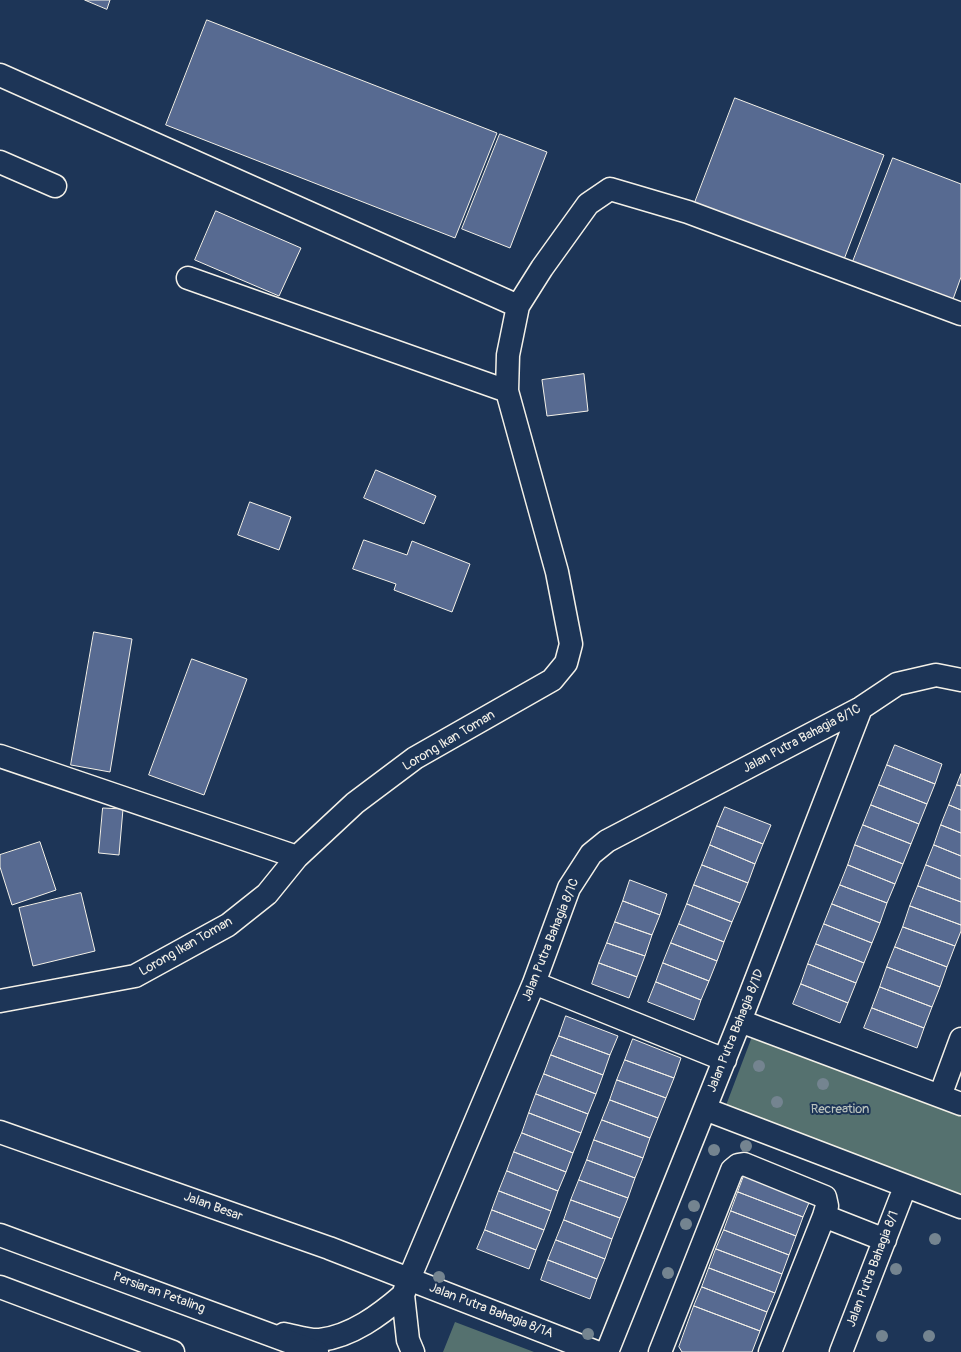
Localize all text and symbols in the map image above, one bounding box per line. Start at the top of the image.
street label: Jalan Putra Bahagia 8/1C [740,701,864,777]
street label: Lorong Ikan Toman [400,707,498,775]
street label: Jalan Putra Bahagia 8/1C [519,876,583,1004]
street label: Lorong Ikan Toman [137,914,235,980]
street label: Jalan Putra Bahagia 8/1D [704,967,768,1095]
park label: Recreation [811,1102,869,1118]
street label: Jalan Besar [181,1189,245,1225]
street label: Jalan Putra Bahagia 8/1 [844,1209,902,1329]
street label: Persiaran Petaling [111,1269,207,1317]
street label: Jalan Putra Bahagia 8/1A [427,1280,555,1342]

